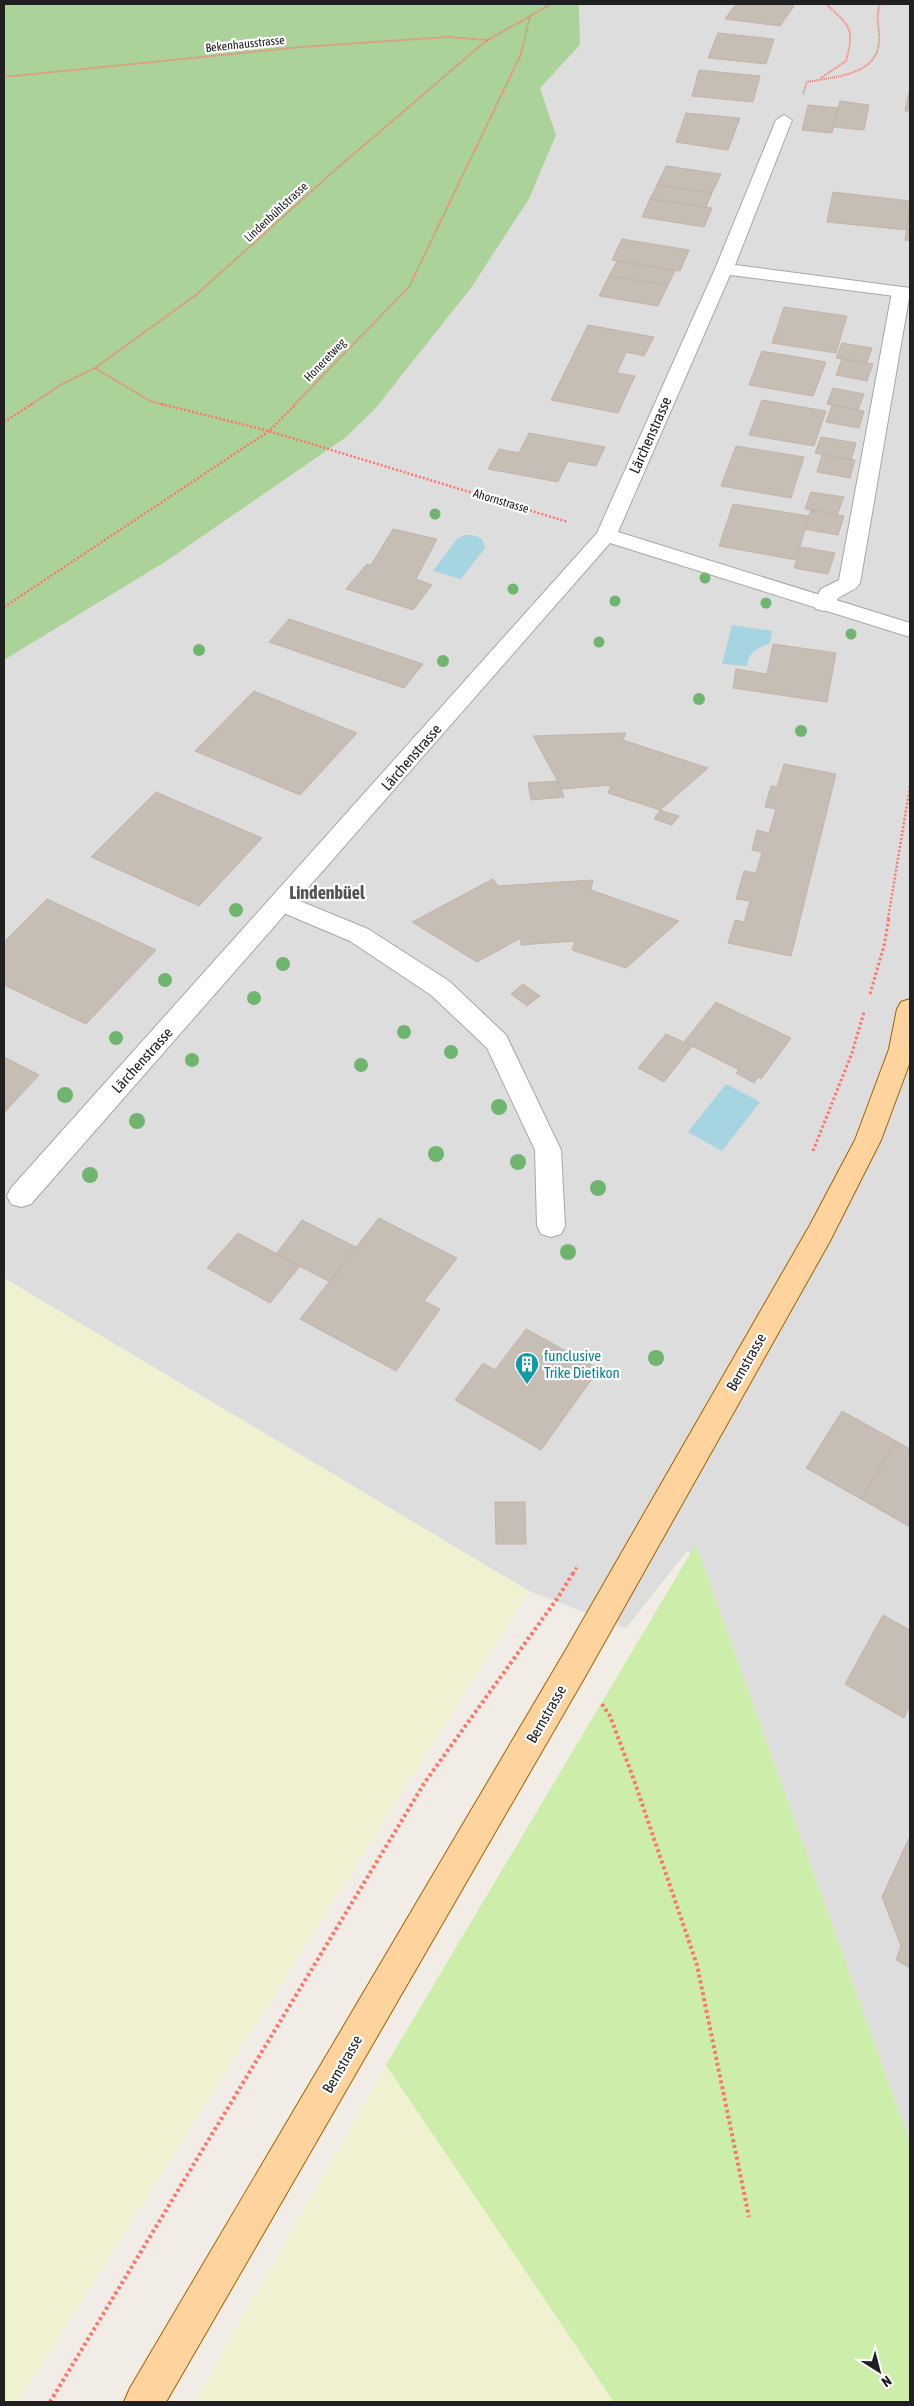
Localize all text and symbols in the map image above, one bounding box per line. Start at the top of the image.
street label: Bekenhausstrasse [205,33,285,55]
street label: Lindenbühlstrasse [242,179,310,245]
street label: Honeretweg [301,335,349,384]
street label: Lärchenstrasse [626,394,675,476]
street label: Ahornstrasse [472,486,530,516]
street label: Lärchenstrasse [378,720,445,794]
district label: Lindenbüel [289,882,365,903]
street label: Lärchenstrasse [108,1024,176,1096]
street label: Bernstrasse [723,1330,769,1394]
place label: funclusive Trike Dietikon [544,1347,620,1381]
building icon: funclusive Trike Dietikon [514,1351,540,1385]
street label: Bernstrasse [523,1682,569,1746]
street label: Bernstrasse [319,2032,365,2096]
north arrow [854,2346,904,2396]
text: N [879,2373,895,2390]

